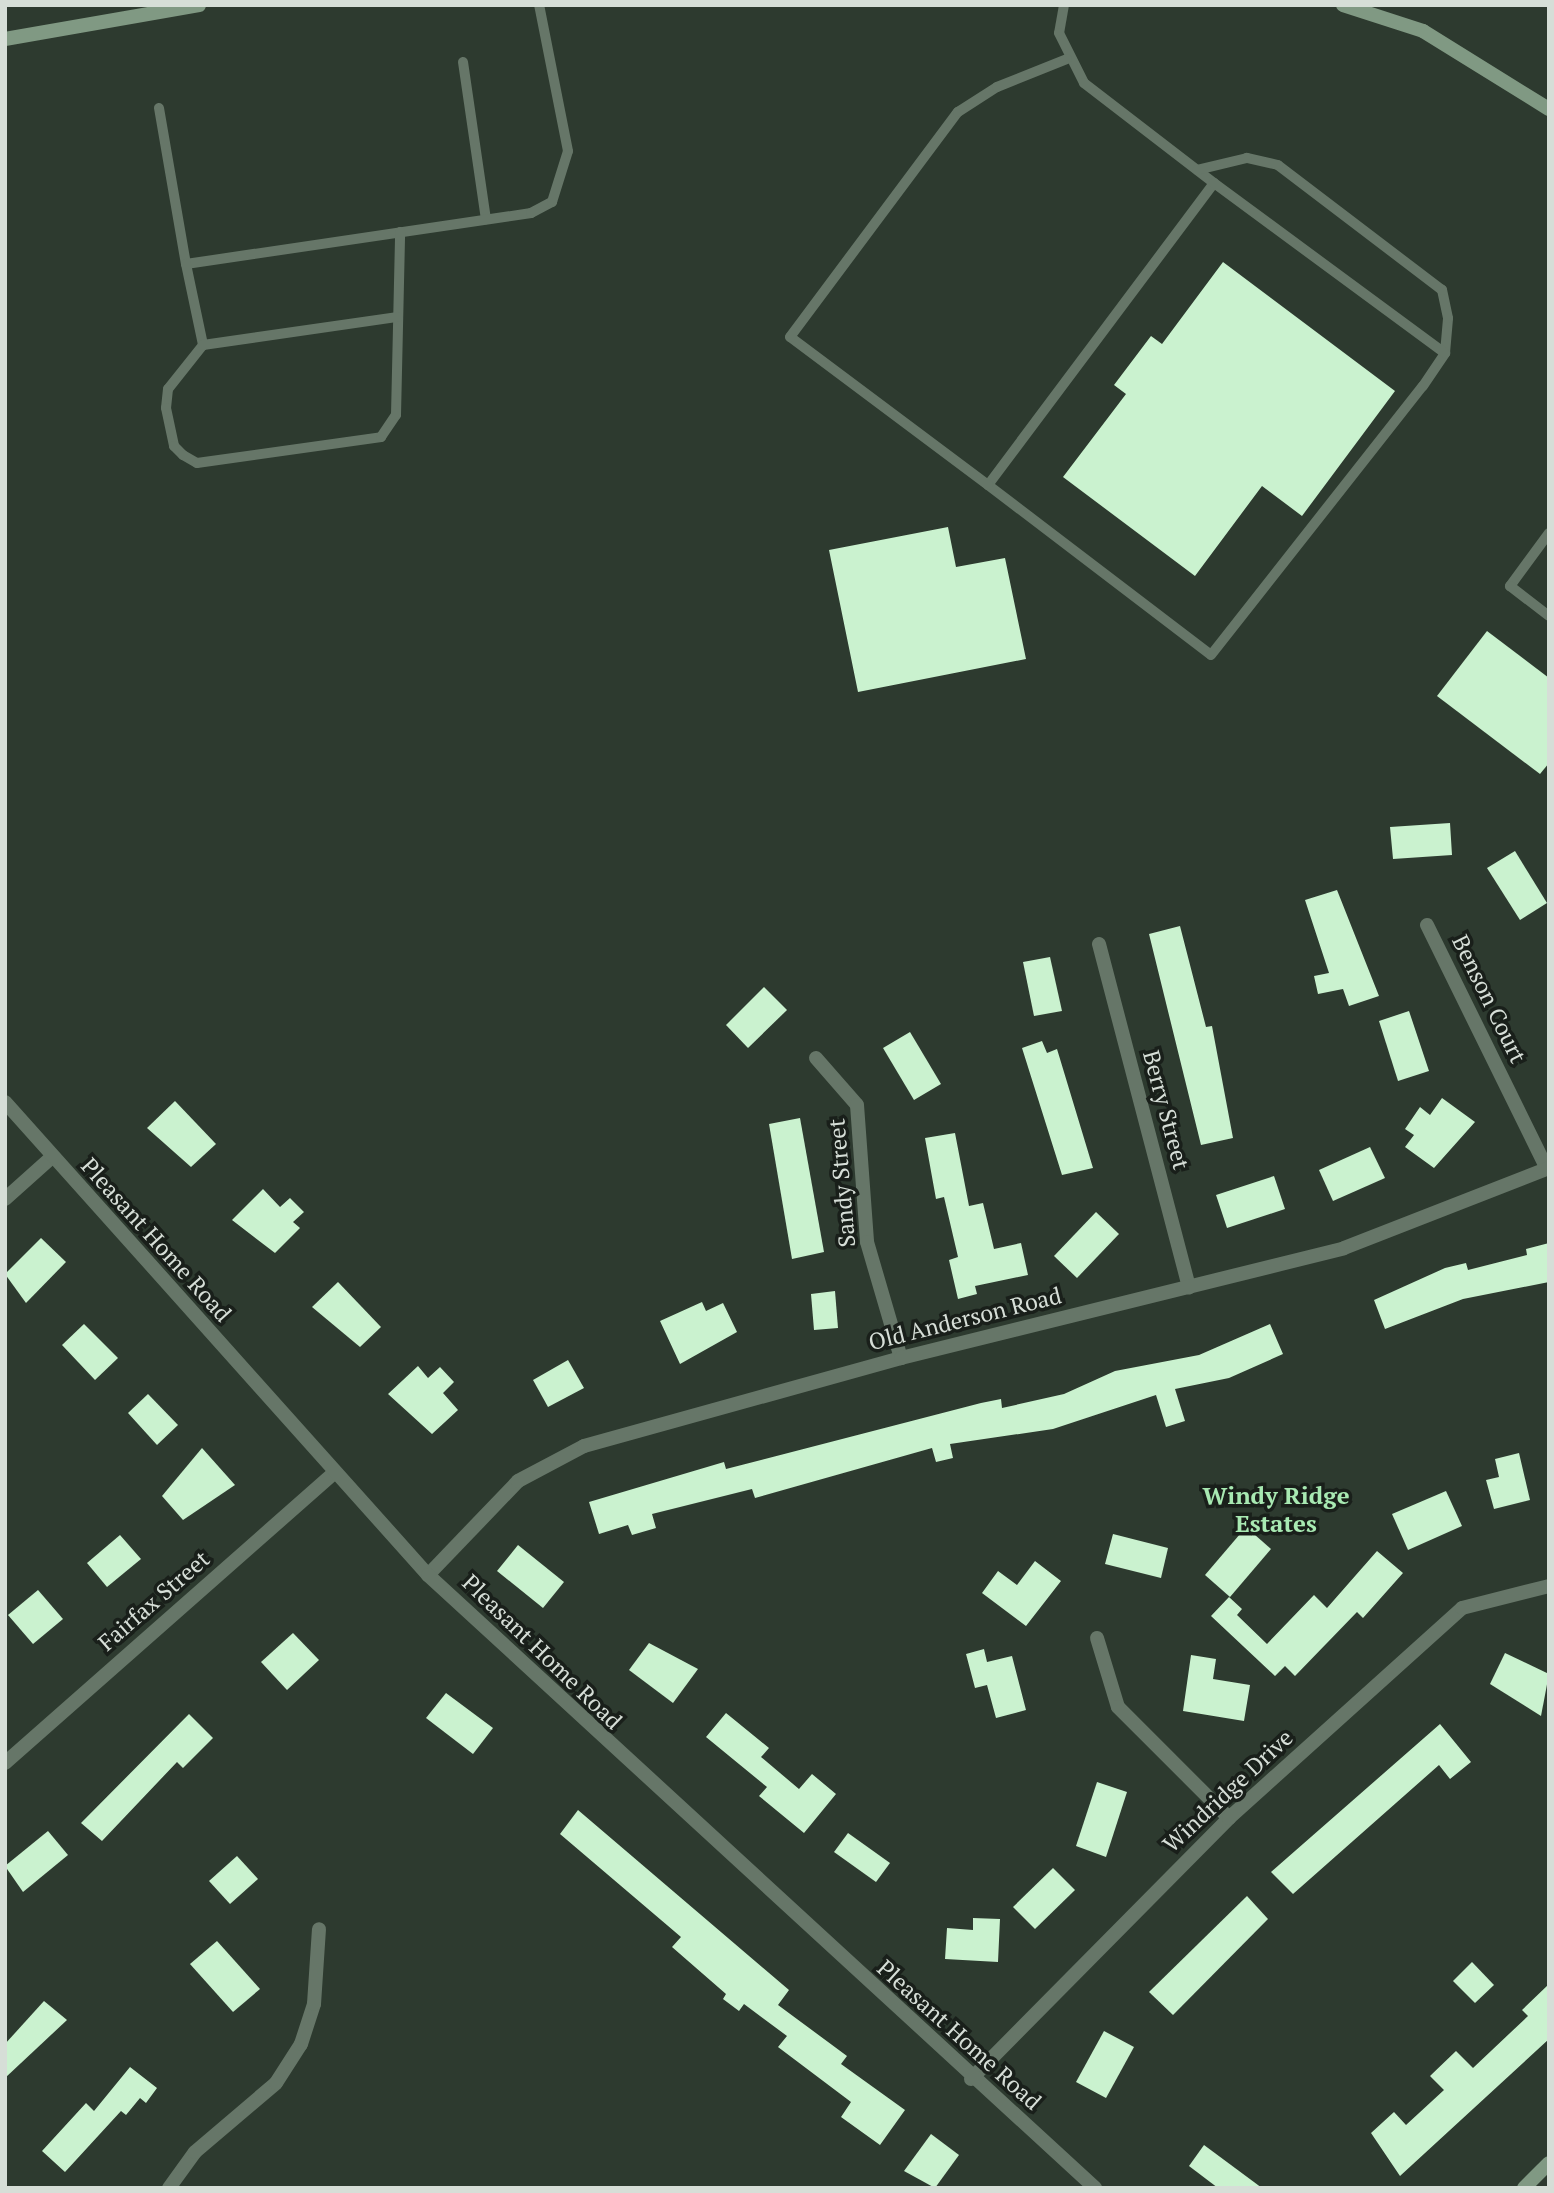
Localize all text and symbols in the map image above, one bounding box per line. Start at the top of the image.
street label: Benson Court [1446,931,1532,1067]
street label: Berry Street [1137,1047,1195,1173]
street label: Sandy Street [823,1118,861,1248]
street label: Pleasant Home Road [75,1152,237,1328]
street label: Old Anderson Road [866,1282,1064,1356]
district label: Windy Ridge Estates [1202,1482,1350,1538]
street label: Fairfax Street [93,1545,215,1657]
street label: Pleasant Home Road [457,1569,627,1735]
street label: Windridge Drive [1157,1724,1299,1858]
street label: Pleasant Home Road [871,1954,1047,2116]

